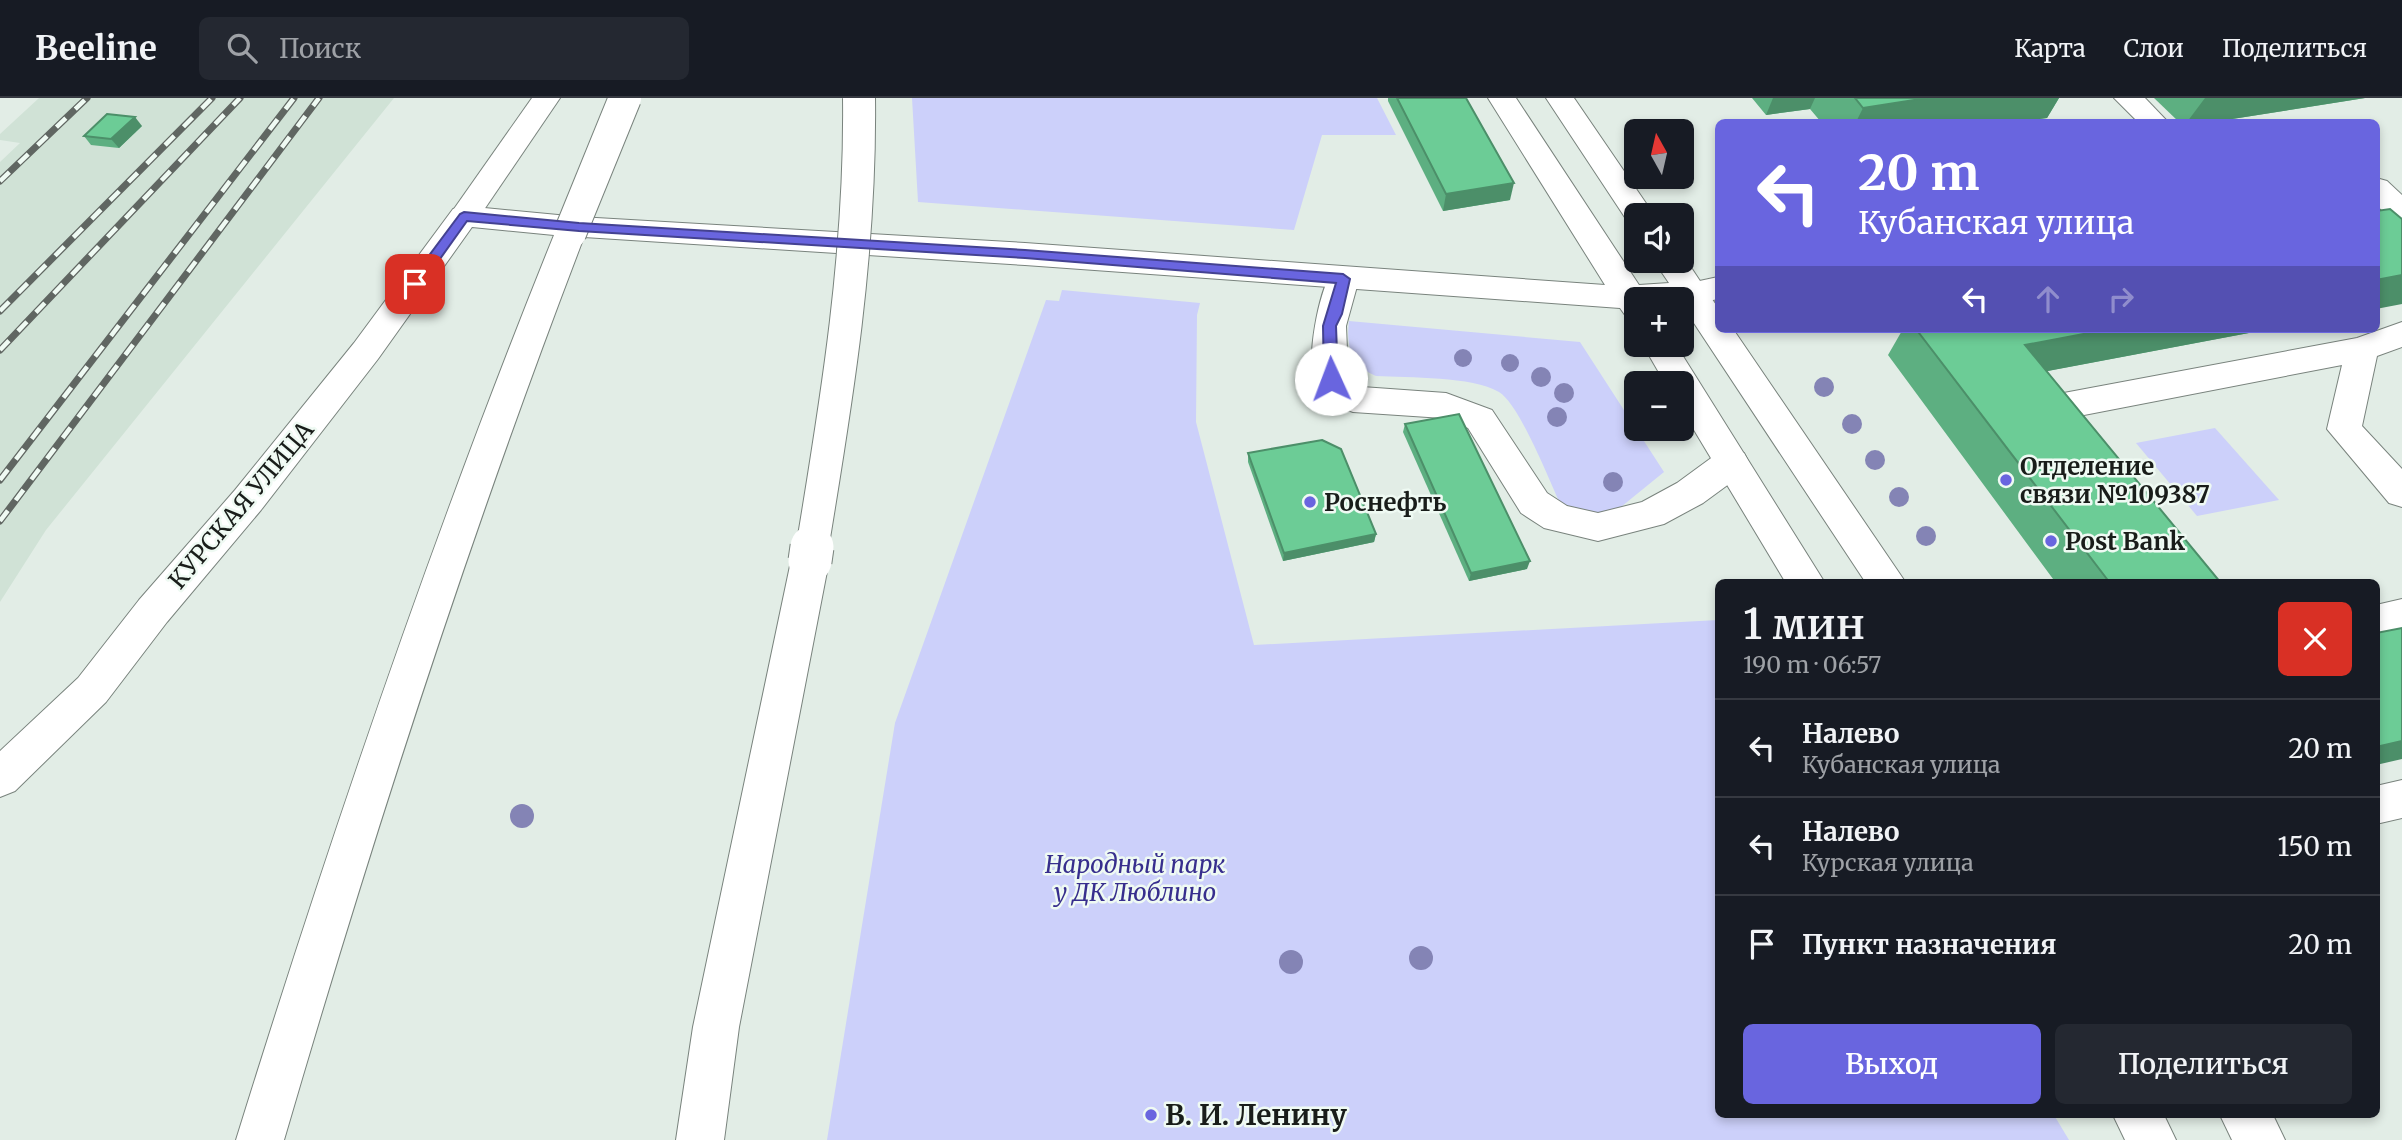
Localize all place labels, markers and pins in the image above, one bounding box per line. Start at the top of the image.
pin [385,254,445,314]
place label: Отделение связи №109387 [2020,451,2210,510]
marker: Отделение связи №109387 [1998,472,2014,488]
place label: Роснефть [1324,487,1446,518]
marker: Роснефть [1302,494,1318,510]
place label: Post Bank [2065,526,2186,557]
marker: Post Bank [2043,533,2059,549]
place label: В. И. Ленину [1165,1097,1347,1133]
marker: В. И. Ленину [1143,1107,1159,1123]

